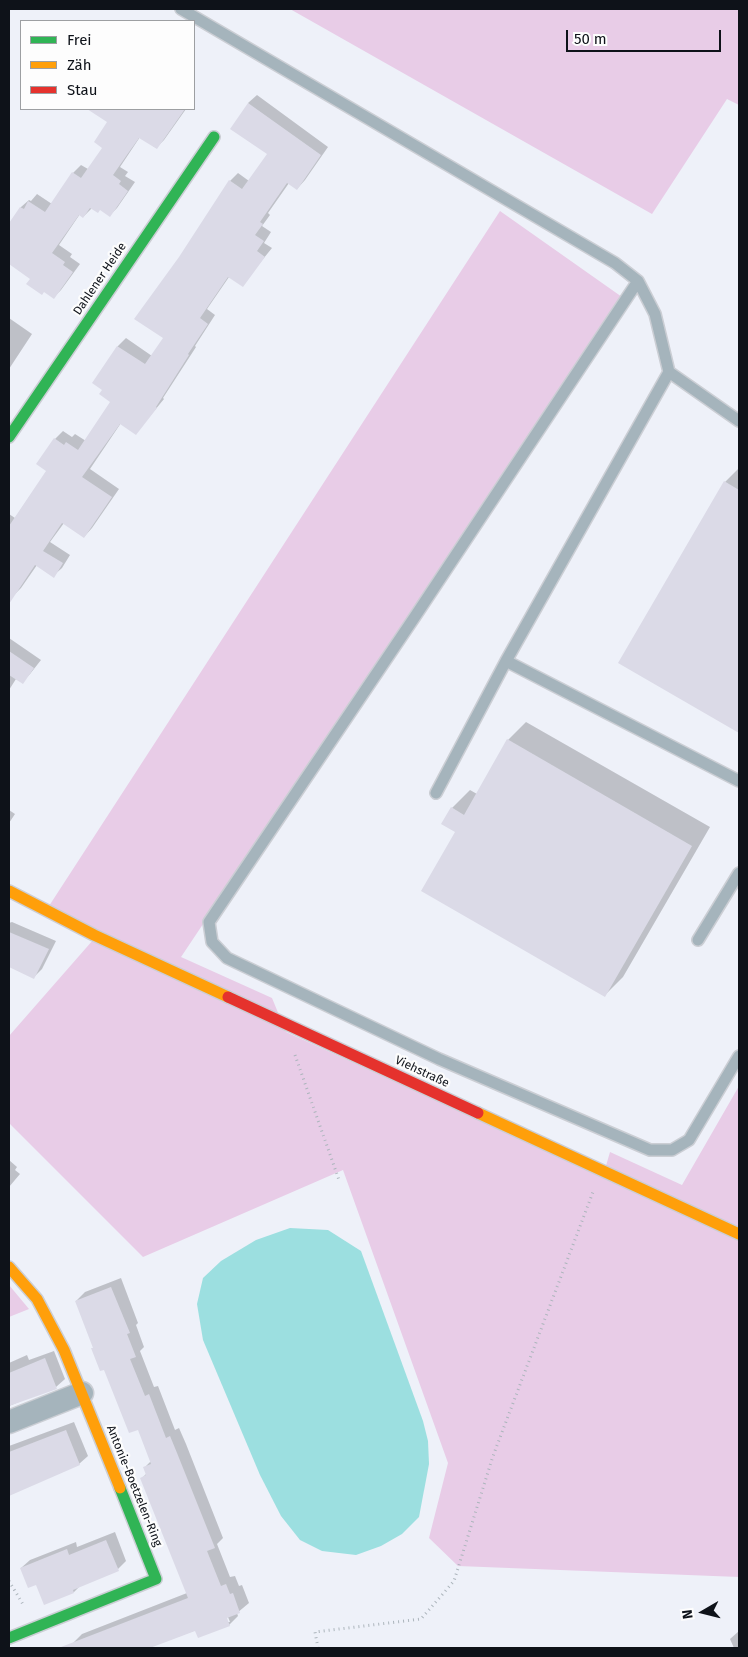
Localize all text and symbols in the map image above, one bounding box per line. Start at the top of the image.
legend [20,20,195,110]
scale bar [568,20,723,52]
text: 50 m [574,30,607,48]
text: Frei [67,31,92,49]
text: Zäh [67,56,92,74]
text: Stau [67,81,97,99]
street label: Dahlener Heide [70,240,130,318]
street label: Viehstraße [393,1053,451,1091]
street label: Antonie-Boetzelen-Ring [103,1423,165,1549]
north arrow [678,1587,728,1637]
text: N [679,1608,697,1620]

